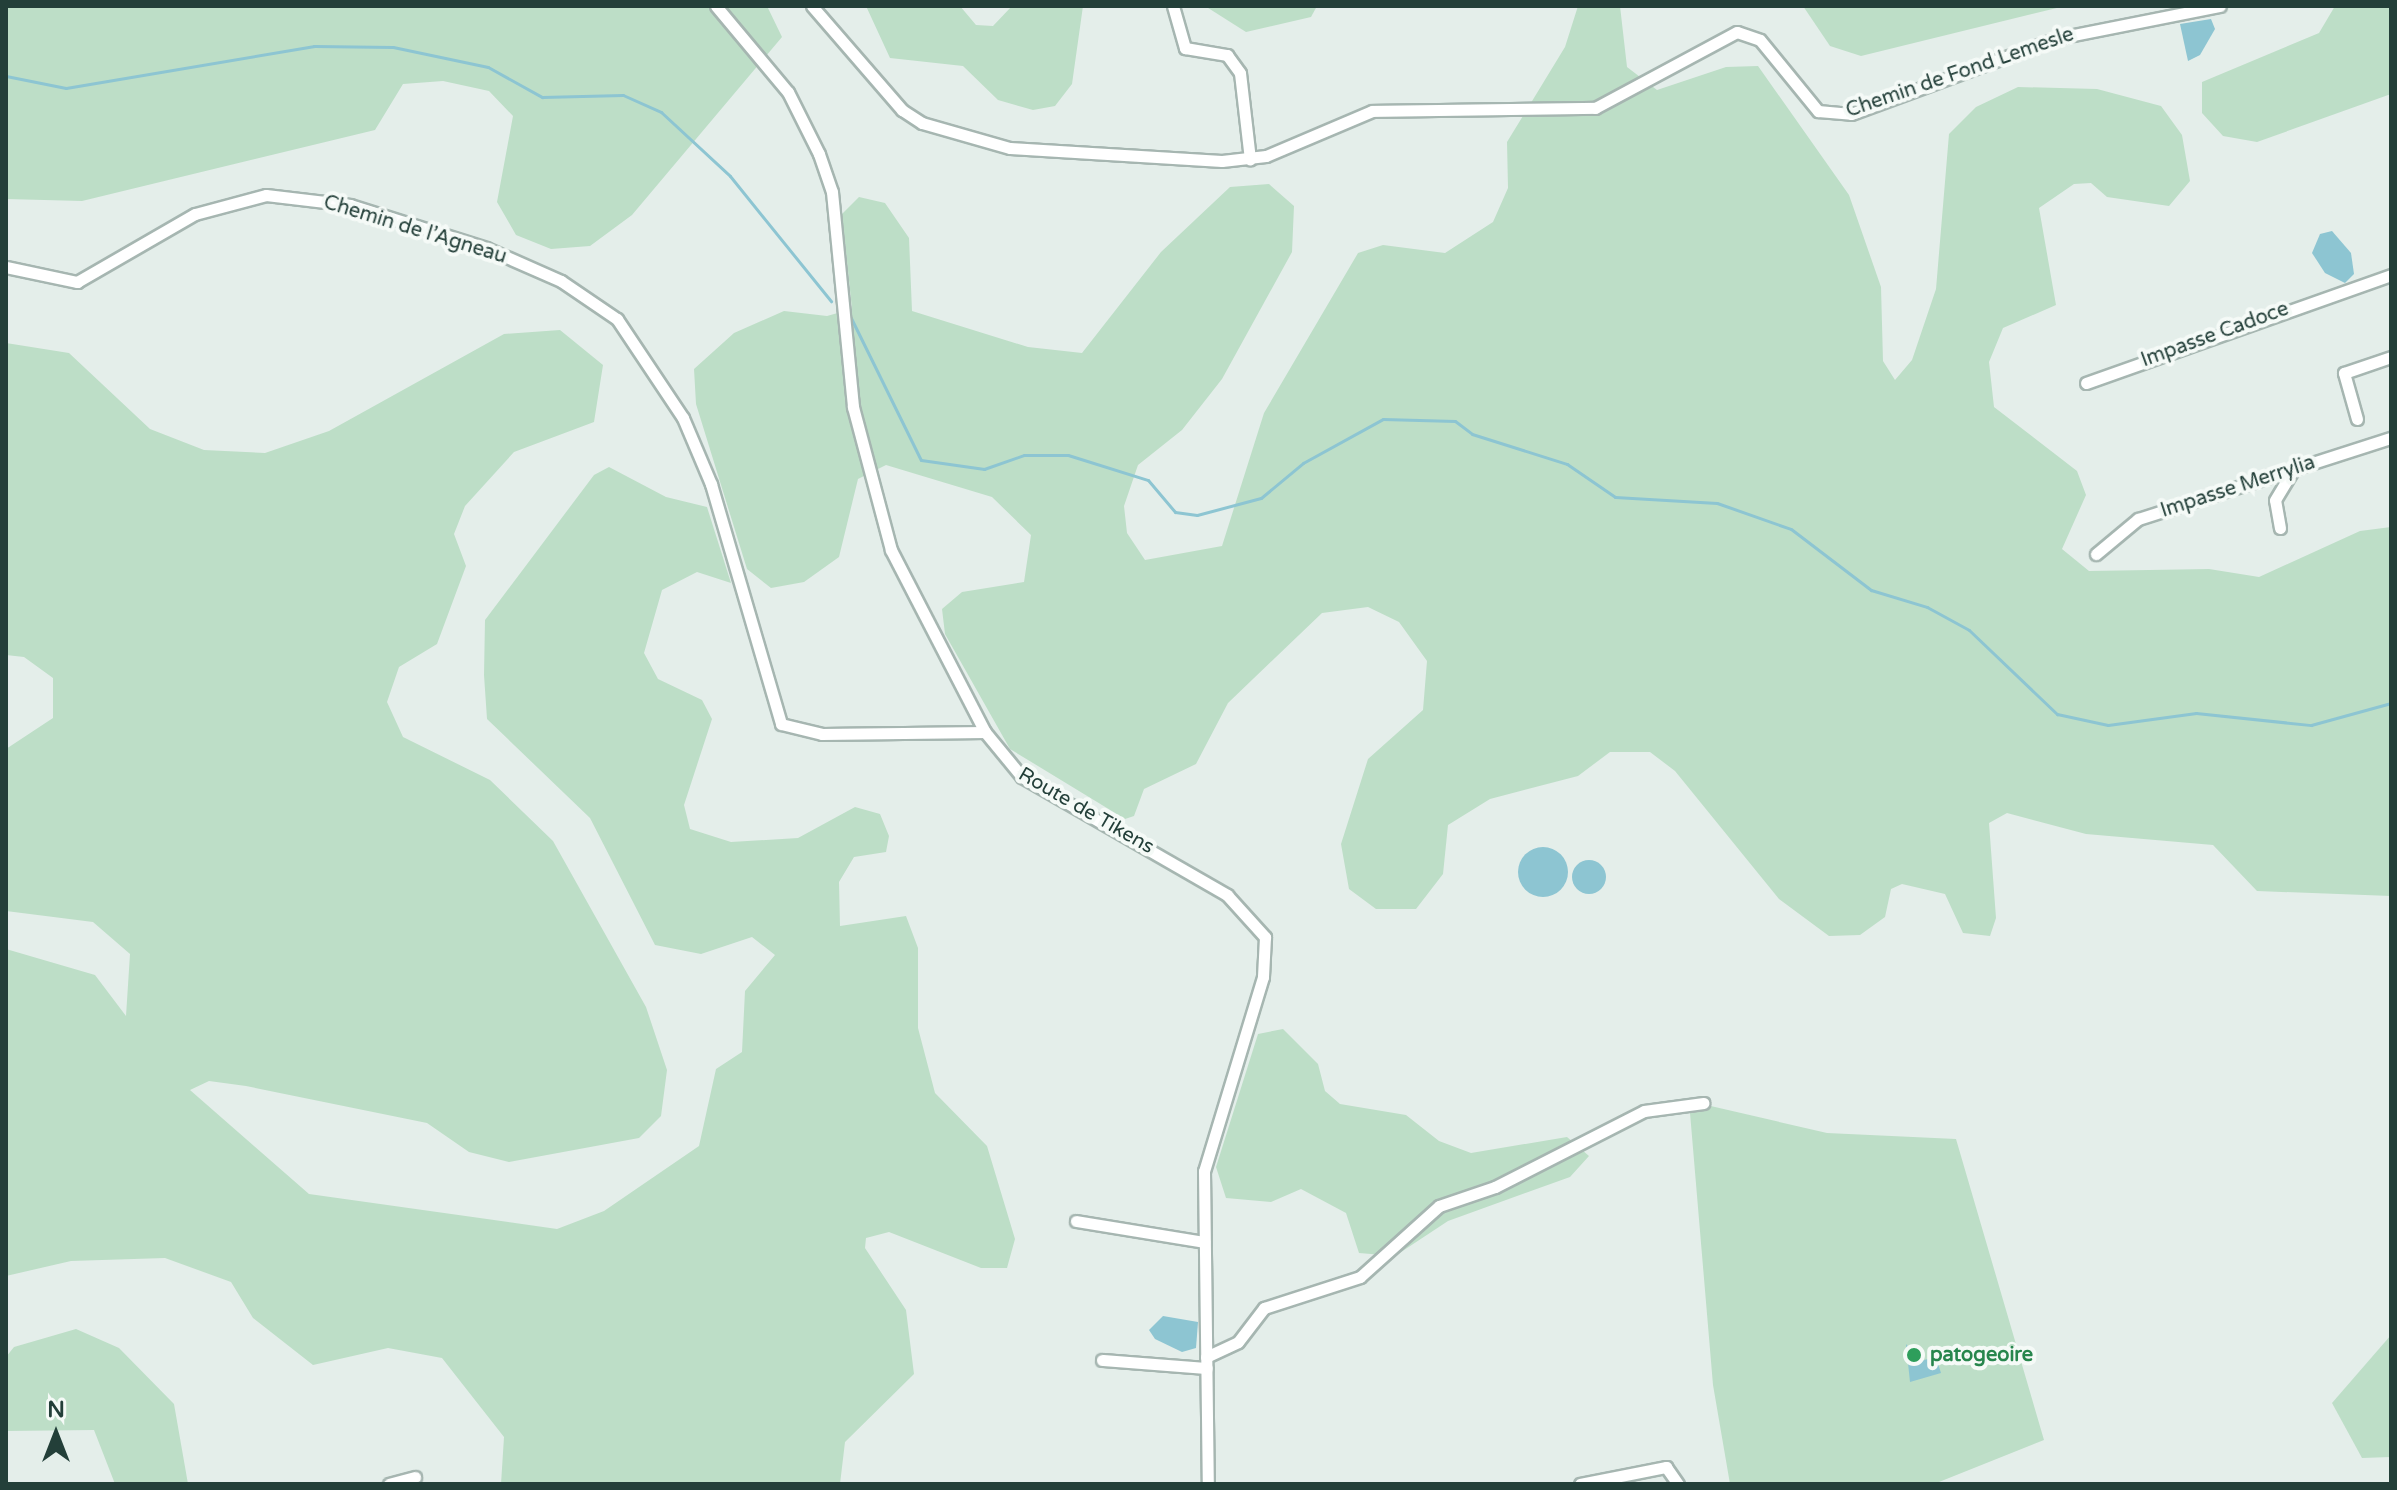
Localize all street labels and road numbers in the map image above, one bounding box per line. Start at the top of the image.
street label: Chemin de Fond Lemesle [1843,23,2077,123]
street label: Chemin de l’Agneau [321,191,509,269]
street label: Impasse Cadoce [2138,297,2292,373]
street label: Impasse Merrylia [2158,451,2318,523]
street label: Route de Tikens [1014,762,1158,860]

